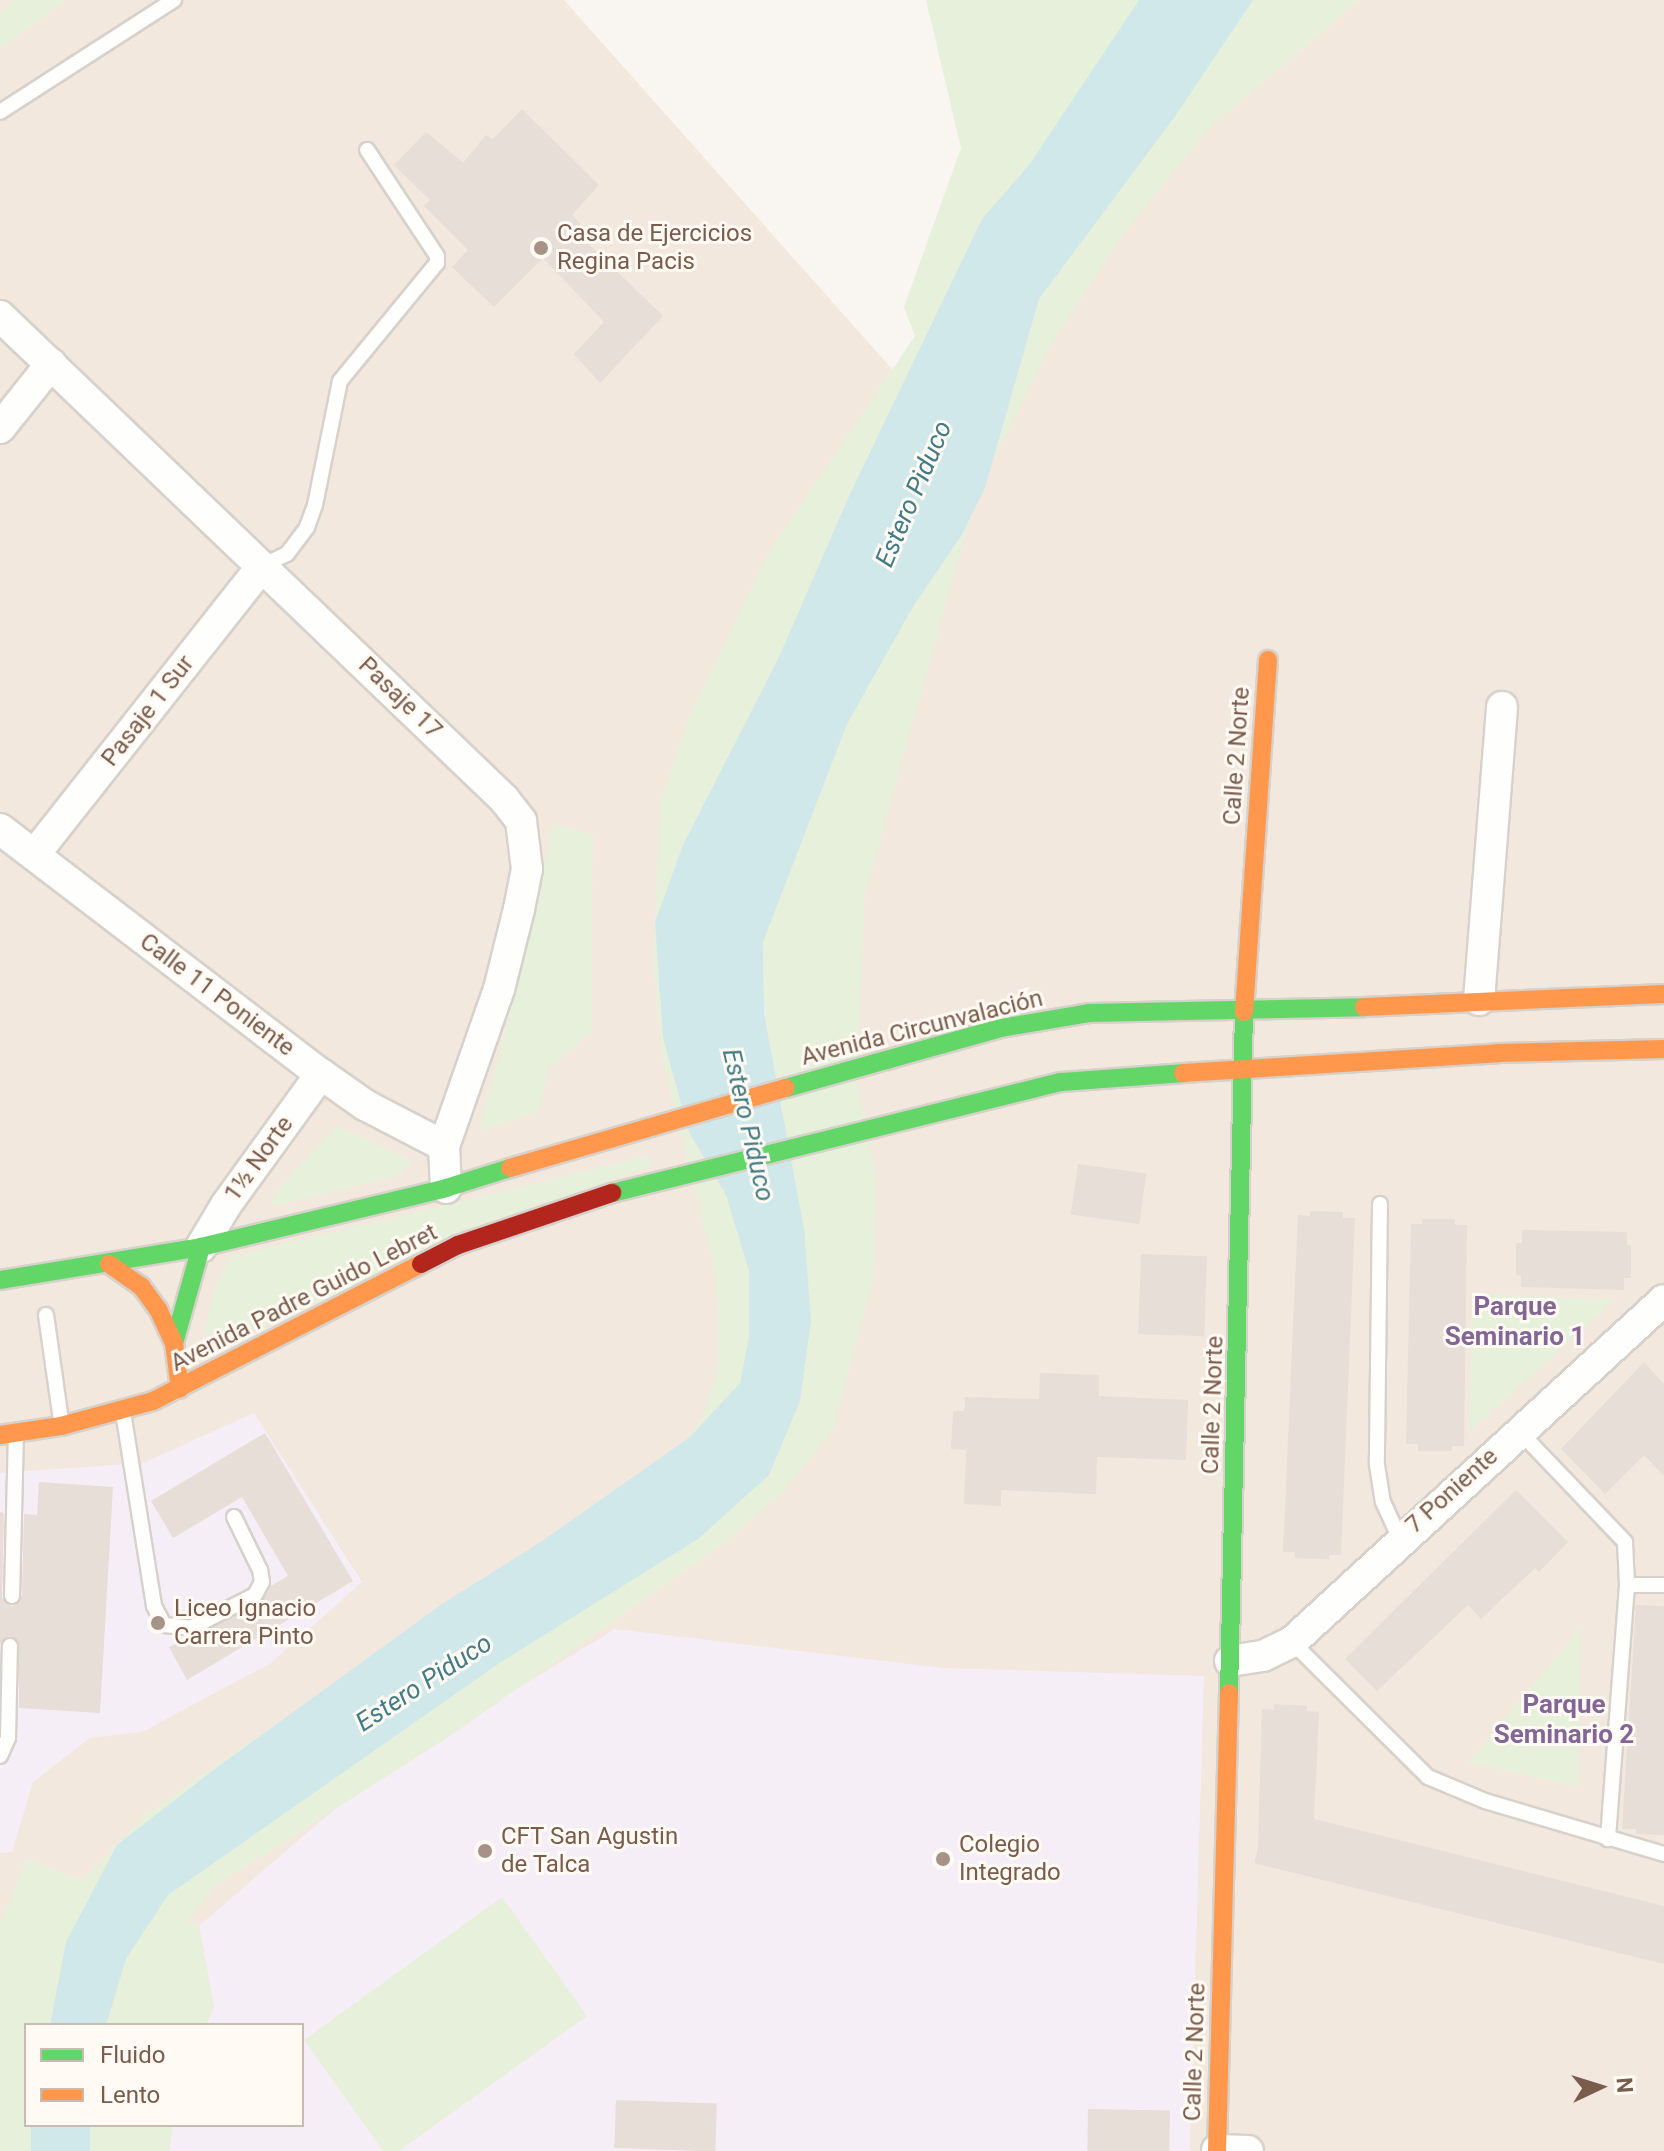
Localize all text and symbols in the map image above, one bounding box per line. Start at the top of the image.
place label: Casa de Ejercicios Regina Pacis [557,220,752,276]
marker: Casa de Ejercicios Regina Pacis [532,239,550,257]
water label: Estero Piduco [869,416,959,572]
street label: Pasaje 1 Sur [96,650,200,772]
street label: Pasaje 17 [352,651,448,745]
street label: Calle 2 Norte [1218,686,1256,826]
street label: Calle 11 Poniente [134,927,300,1063]
street label: Avenida Circunvalación [798,984,1046,1072]
water label: Estero Piduco [715,1046,781,1204]
street label: 1½ Norte [218,1111,300,1207]
street label: Avenida Padre Guido Lebret [166,1218,442,1378]
district label: Parque Seminario 1 [1445,1291,1585,1352]
street label: Calle 2 Norte [1196,1335,1230,1475]
street label: 7 Poniente [1400,1442,1504,1540]
place label: Liceo Ignacio Carrera Pinto [174,1595,316,1651]
marker: Liceo Ignacio Carrera Pinto [149,1614,167,1632]
water label: Estero Piduco [350,1627,498,1739]
district label: Parque Seminario 2 [1494,1689,1634,1750]
place label: CFT San Agustin de Talca [501,1823,679,1879]
place label: Colegio Integrado [959,1831,1061,1887]
marker: CFT San Agustin de Talca [476,1842,494,1860]
marker: Colegio Integrado [934,1850,952,1868]
street label: Calle 2 Norte [1178,1982,1212,2122]
legend [24,2023,304,2127]
text: Fluido [100,2041,165,2069]
north arrow [1560,2047,1640,2127]
text: N [1611,2077,1637,2094]
text: Lento [100,2081,160,2109]

